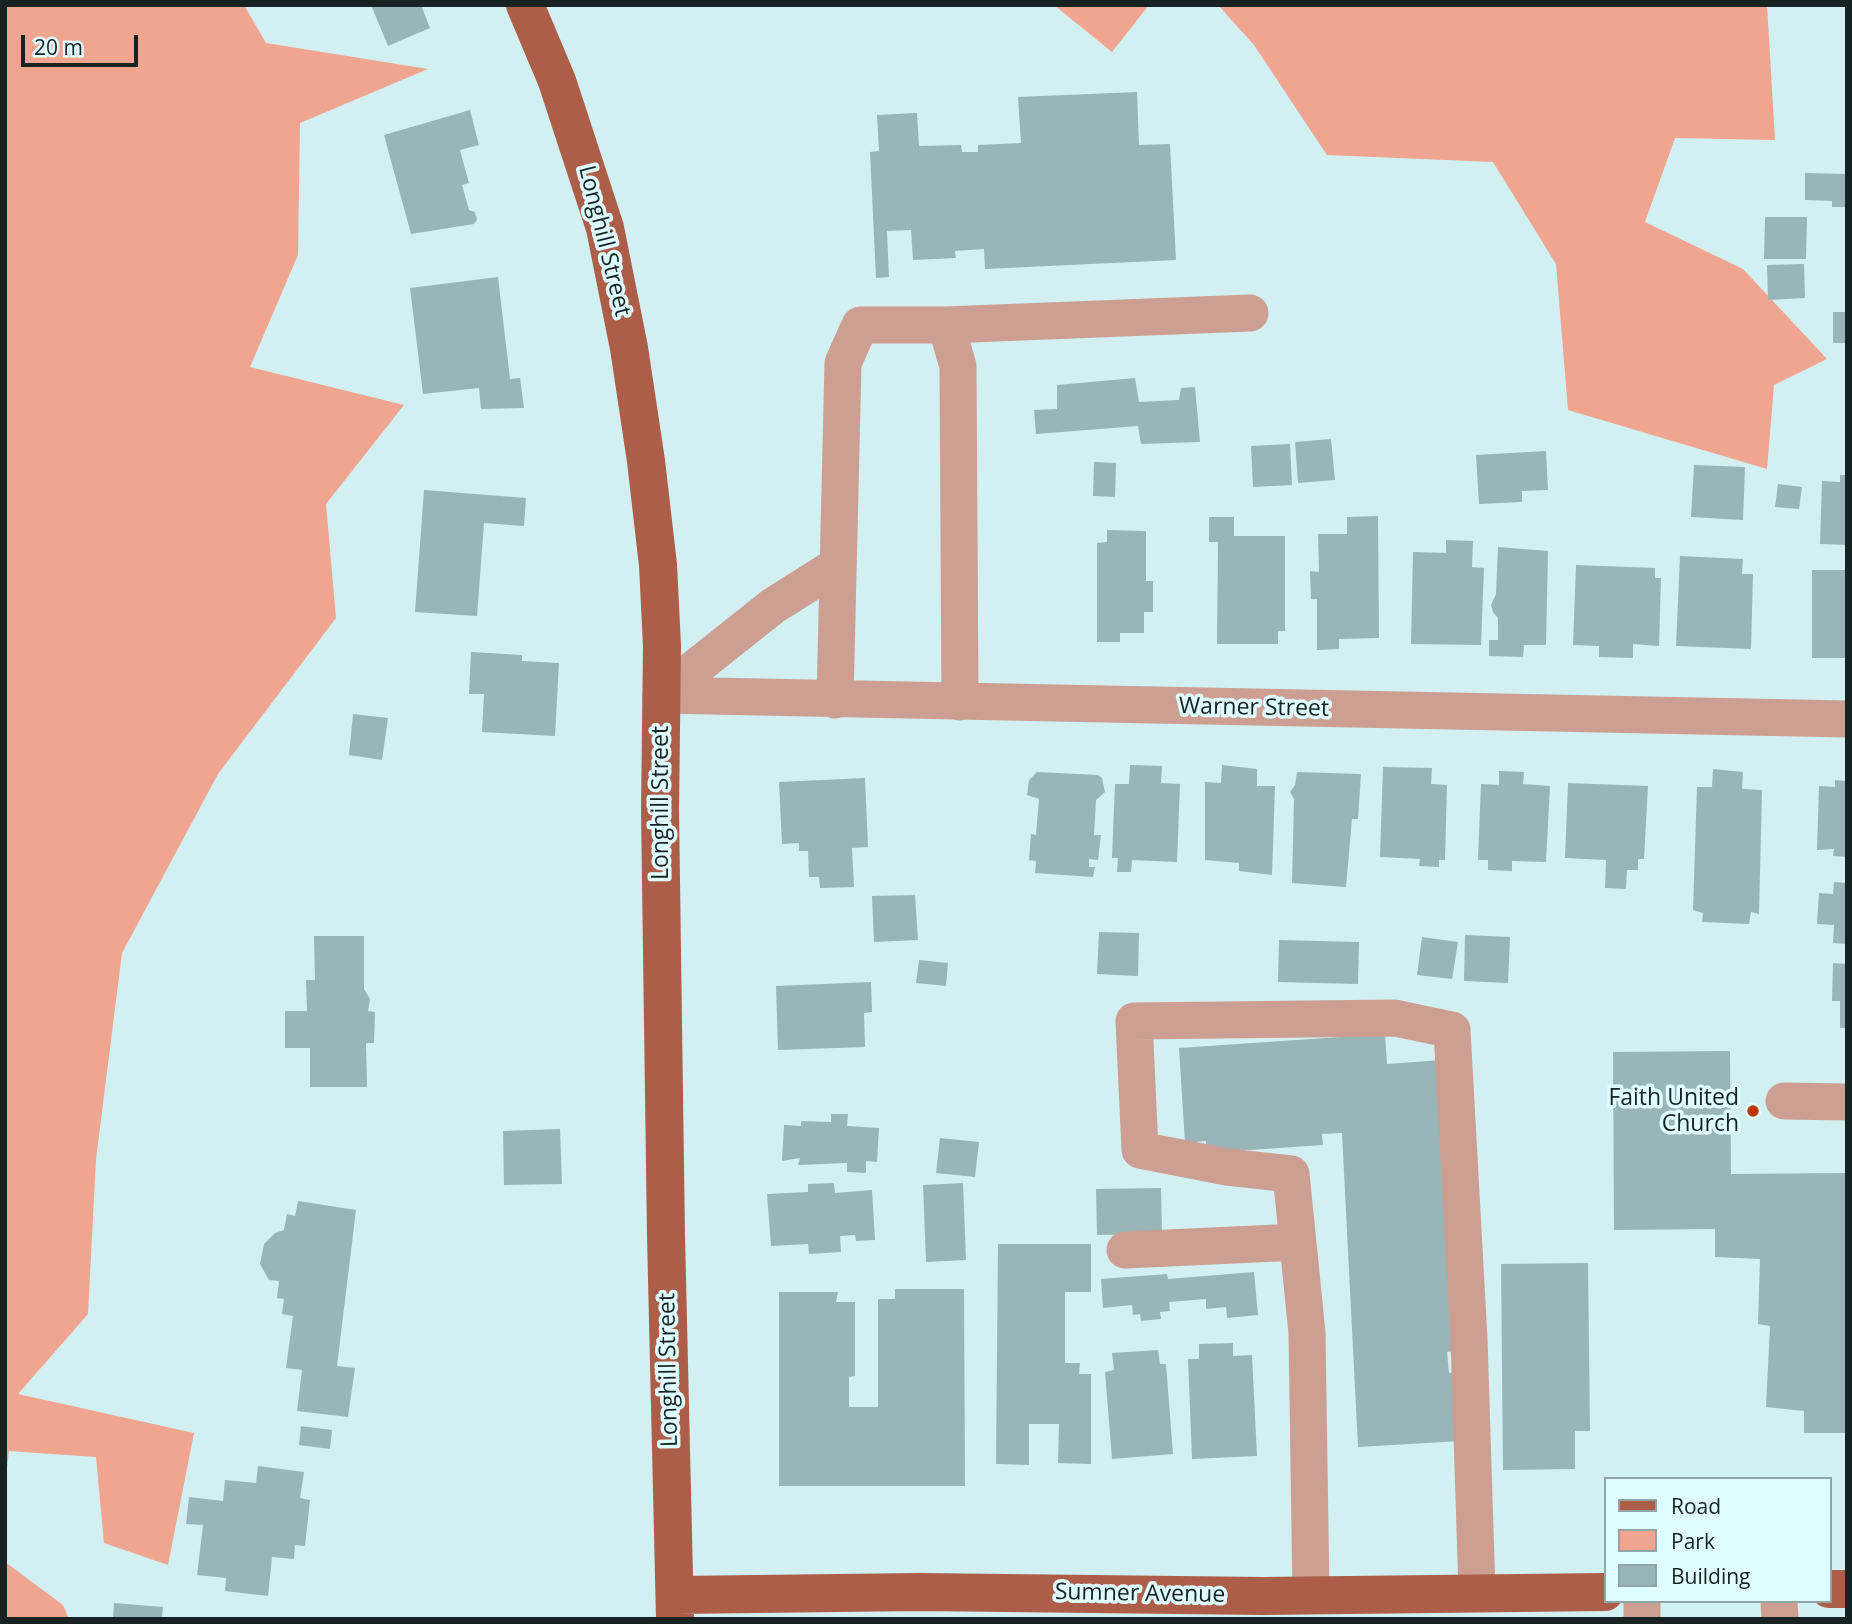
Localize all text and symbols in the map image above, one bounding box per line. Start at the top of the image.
scale bar [24,21,142,65]
text: 20 m [34,33,83,61]
street label: Longhill Street [572,163,636,319]
street label: Warner Street [1179,693,1329,723]
street label: Longhill Street [647,726,675,880]
place label: Faith United Church [1608,1084,1739,1138]
marker: Faith United Church [1745,1103,1761,1119]
street label: Longhill Street [654,1293,684,1447]
legend [1604,1477,1831,1603]
text: Road [1671,1492,1721,1520]
text: Park [1671,1527,1715,1555]
text: Building [1671,1562,1750,1590]
street label: Sumner Avenue [1055,1579,1225,1609]

